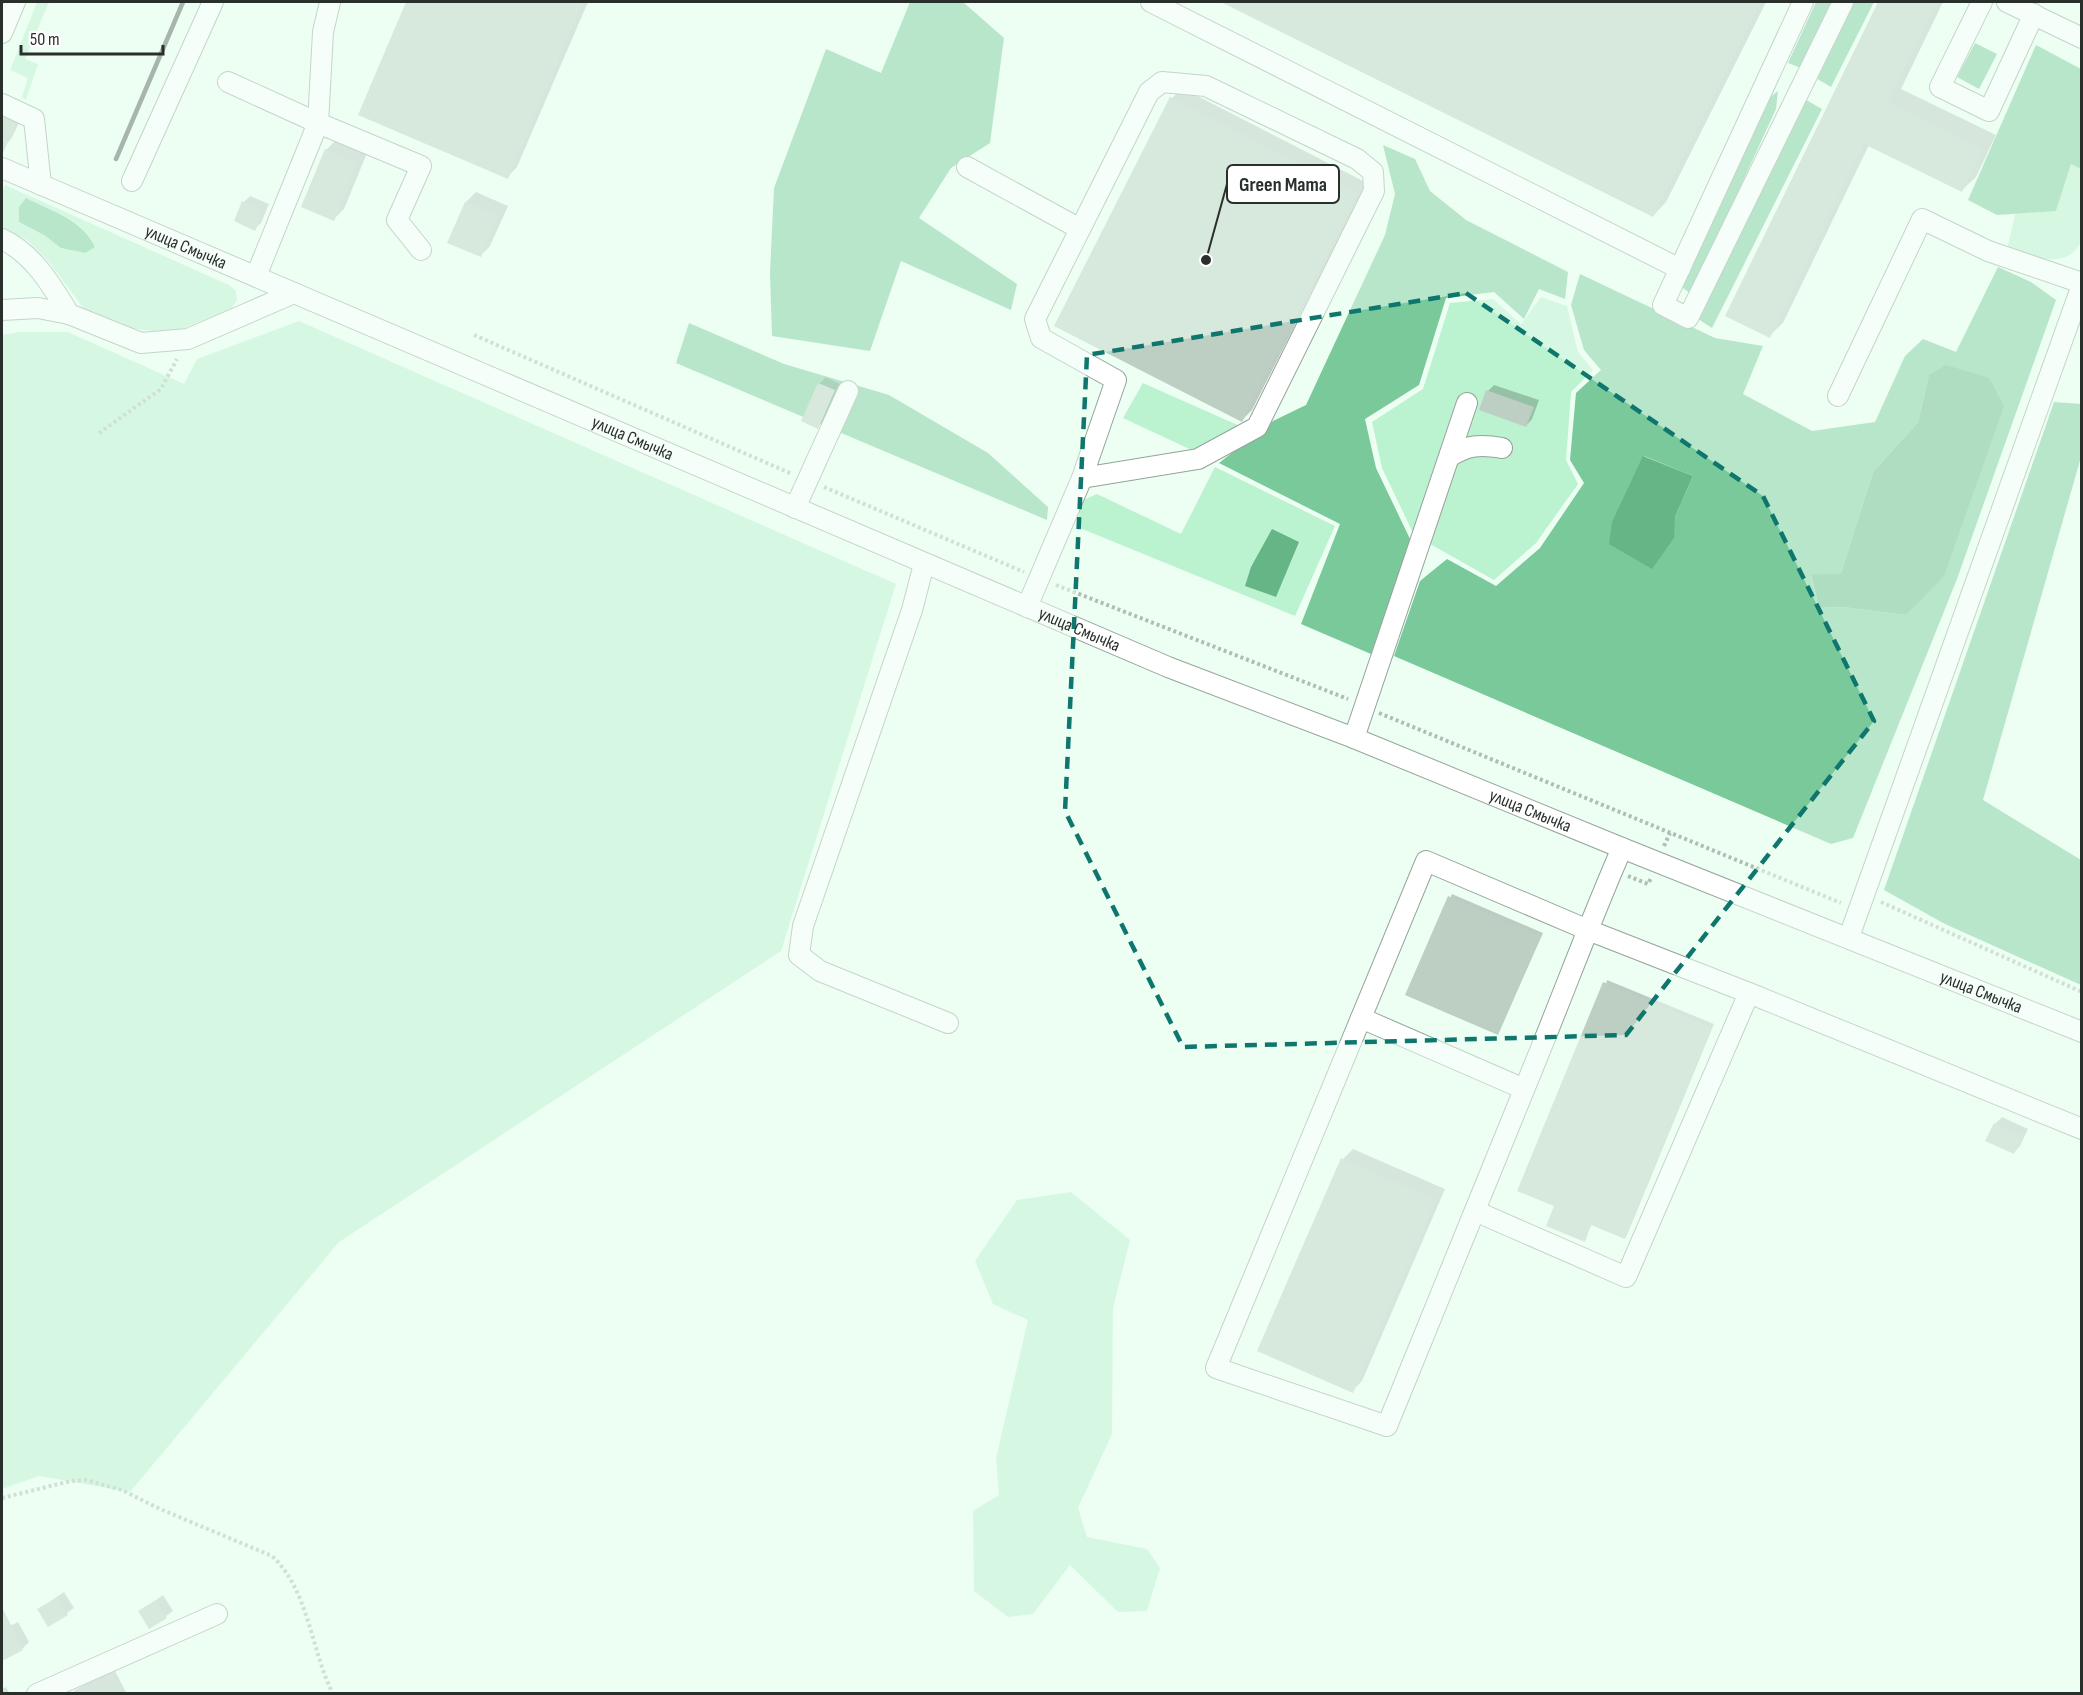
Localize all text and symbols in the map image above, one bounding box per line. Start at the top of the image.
scale bar [21,18,164,56]
text: 50 m [30,29,60,50]
callout: Green Mama [1227,165,1339,203]
text: Green Mama [1239,173,1327,197]
street label: улица Смычка [142,220,230,273]
street label: улица Смычка [589,411,677,465]
street label: улица Смычка [1035,602,1124,656]
street label: улица Смычка [1486,784,1575,837]
street label: улица Смычка [1937,966,2025,1018]

